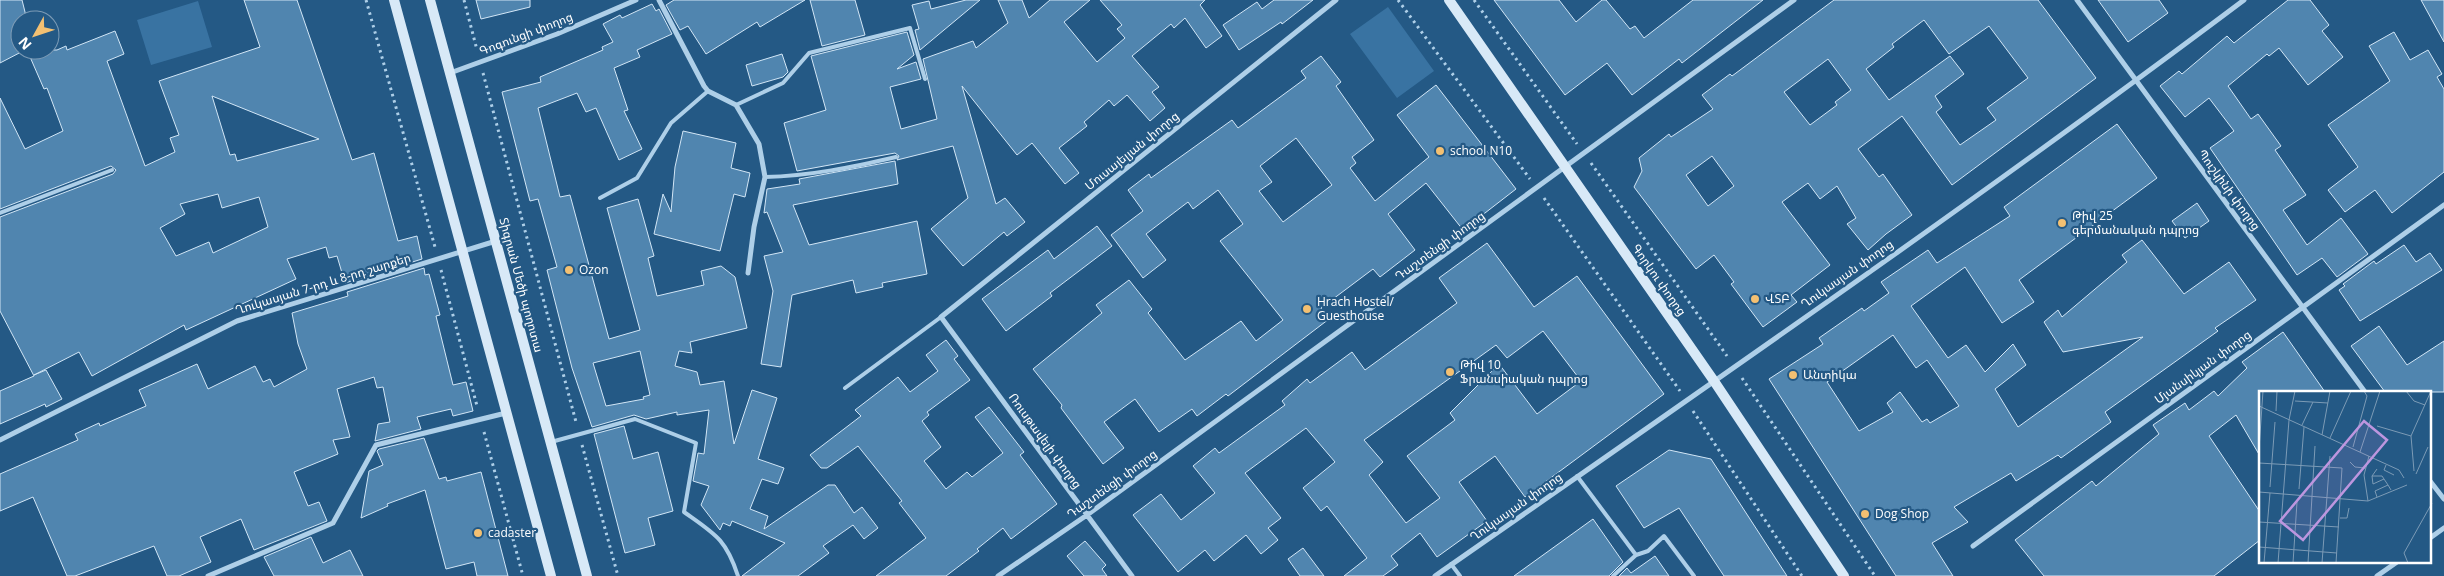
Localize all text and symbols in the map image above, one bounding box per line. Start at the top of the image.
street label: Գոգունցի փողոց [477,8,575,59]
north arrow [10,10,60,60]
text: N [14,33,36,54]
street label: Մուսայելյան փողոց [1081,107,1182,194]
place label: school N10 [1450,142,1512,159]
marker: school N10 [1434,145,1446,157]
street label: Պուշկինի փողոց [2194,146,2265,234]
street label: Դաշտենցի փողոց [1391,207,1488,284]
place label: Թիվ 25 գերմանական դպրոց [2072,207,2199,238]
street label: Տիգրան Մեծի պողոտա [495,216,548,354]
marker: Թիվ 25 գերմանական դպրոց [2056,217,2068,229]
street label: Ղուկասյան փողոց [1797,235,1896,312]
street label: Գորկու փողոց [1628,240,1691,319]
street label: Ղուկասյան 7-րդ և 8-րդ շարքեր [233,249,413,318]
place label: Ozon [579,261,609,278]
marker: Ozon [563,264,575,276]
place label: ՎՏԲ [1765,290,1790,307]
place label: Hrach Hostel/ Guesthouse [1317,293,1394,324]
marker: ՎՏԲ [1749,293,1761,305]
marker: Hrach Hostel/ Guesthouse [1301,303,1313,315]
street label: Մյանսիկյան փողոց [2151,326,2255,407]
place label: Թիվ 10 Ֆրանսիական դպրոց [1460,356,1588,387]
marker: Թիվ 10 Ֆրանսիական դպրոց [1444,366,1456,378]
place label: Անտիկա [1803,366,1857,383]
marker: Անտիկա [1787,369,1799,381]
street label: Ռուսթավելի փողոց [1005,389,1086,492]
inset map [2259,391,2432,564]
street label: Դաշտենցի փողոց [1063,445,1160,522]
street label: Ղուկասյան փողոց [1466,468,1565,545]
place label: Dog Shop [1875,505,1929,522]
marker: Dog Shop [1859,508,1871,520]
place label: cadaster [488,524,536,541]
marker: cadaster [472,527,484,539]

